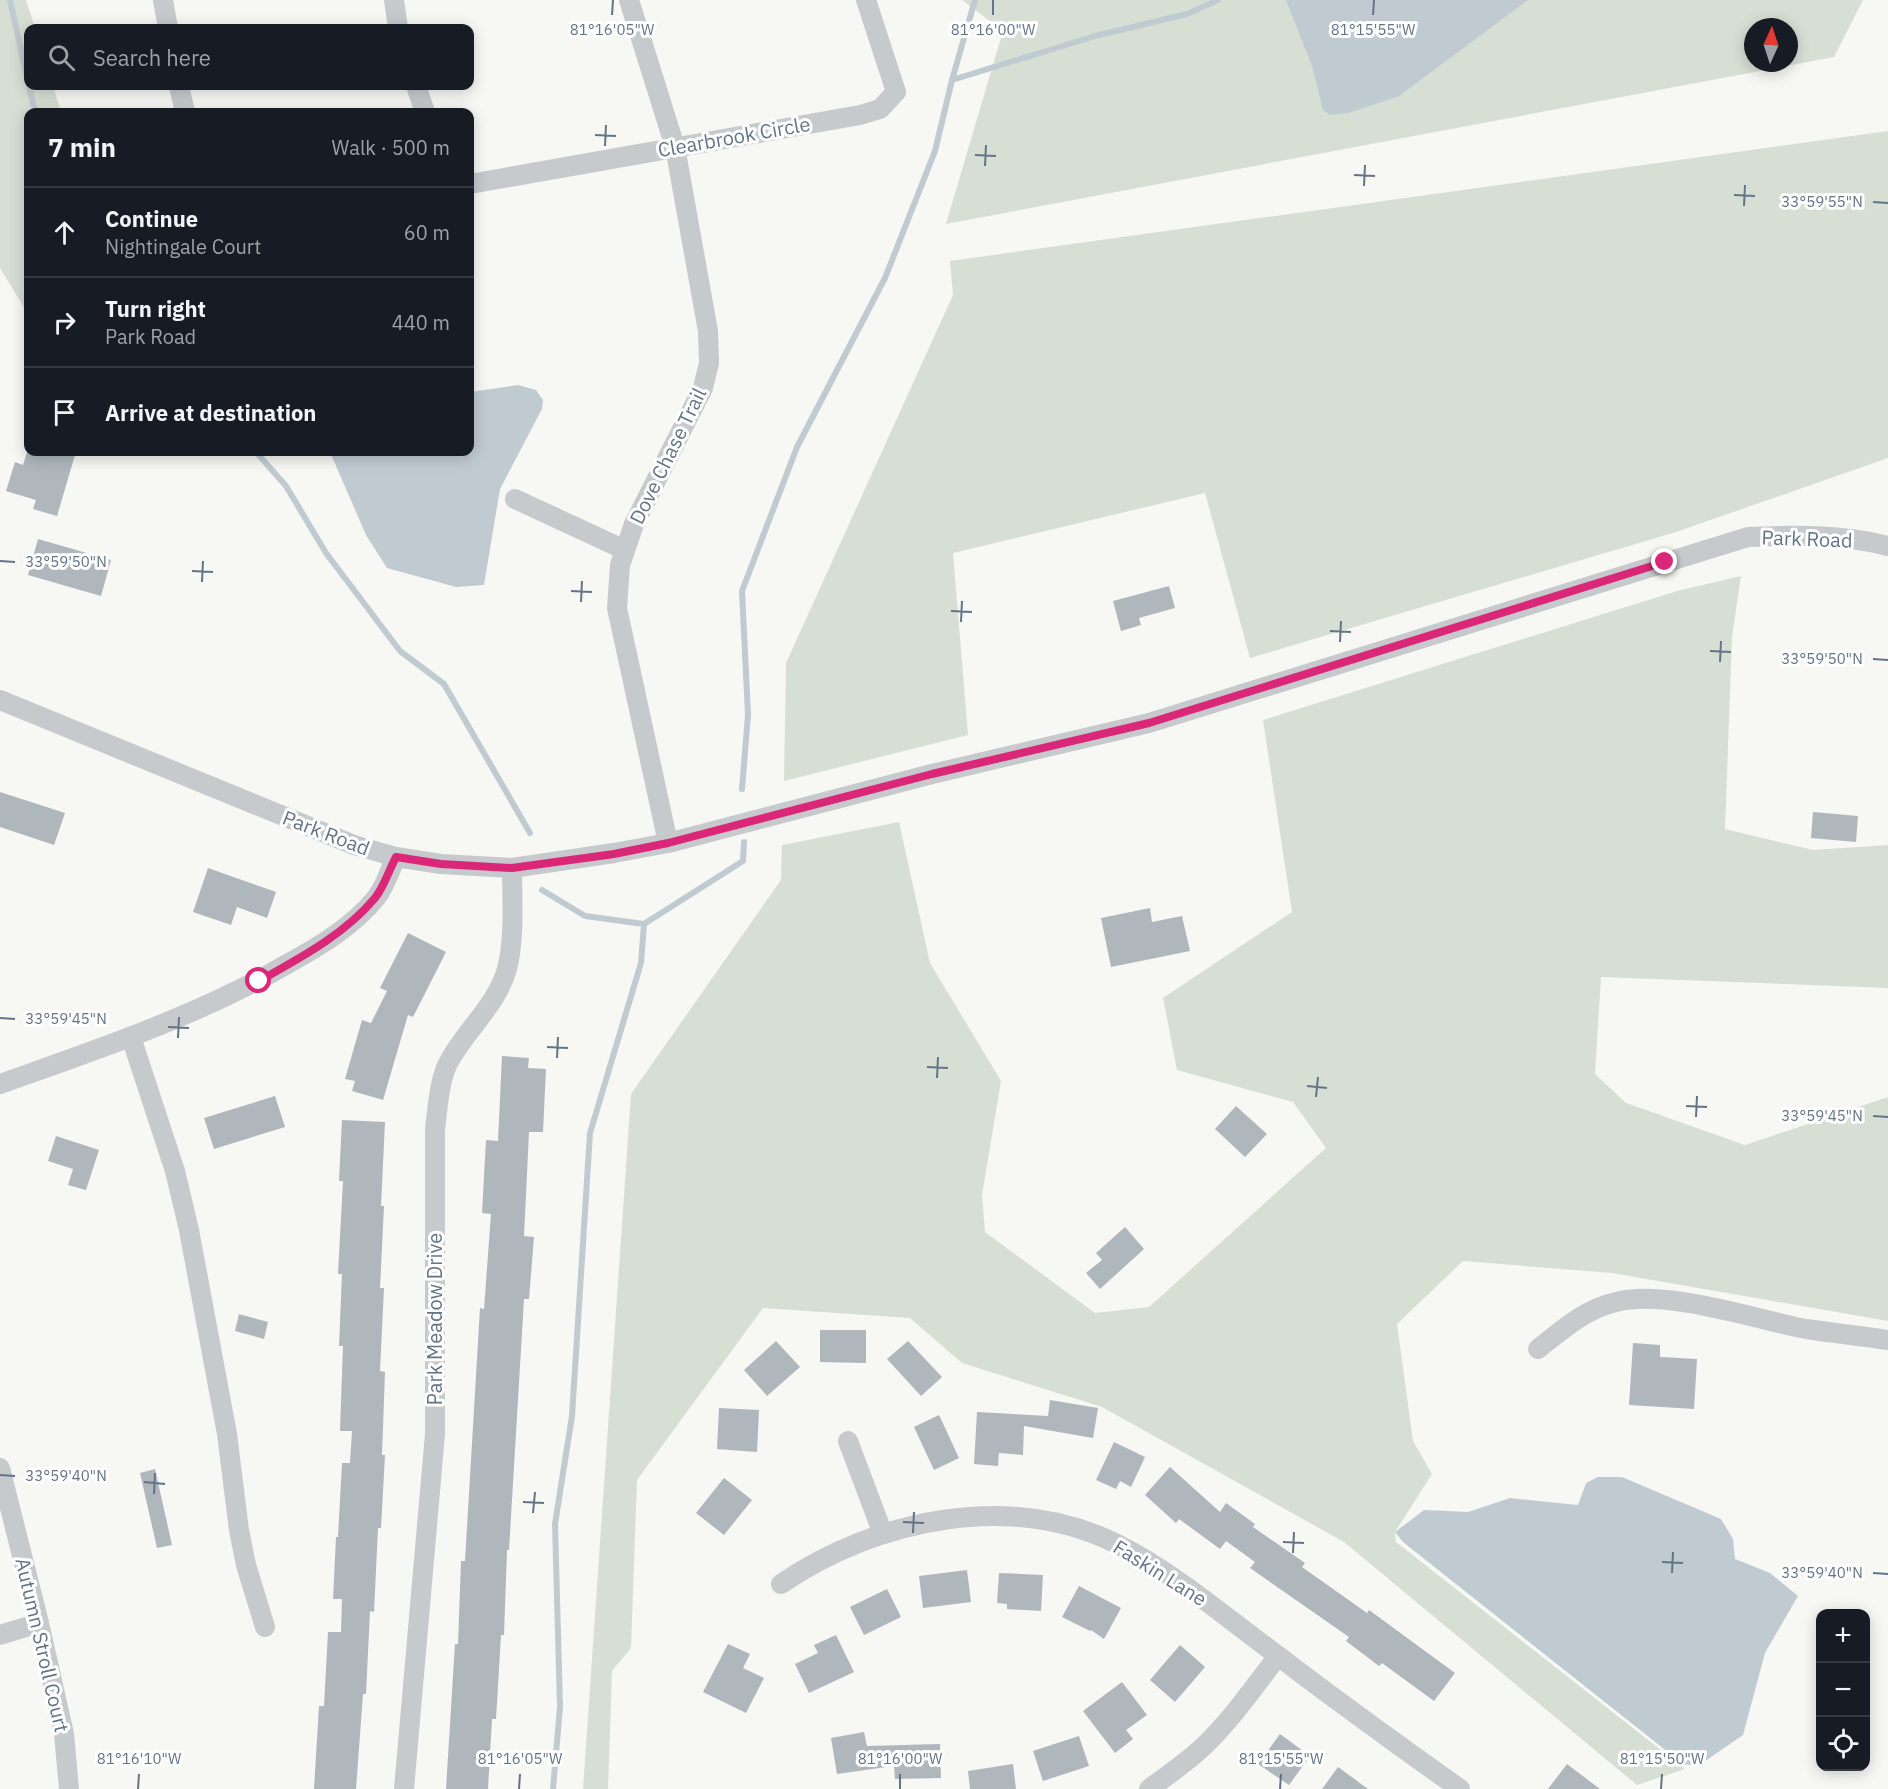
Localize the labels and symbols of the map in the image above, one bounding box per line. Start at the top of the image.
north arrow [1744,18,1798,72]
text: 81°16'05"W [570,20,655,39]
text: 81°16'00"W [951,20,1036,39]
text: 81°15'55"W [1331,20,1416,39]
street label: Clearbrook Circle [655,110,812,163]
text: 33°59'55"N [1781,192,1863,211]
street label: Dove Chase Trail [623,383,712,529]
street label: Park Road [1761,523,1853,554]
route end [1651,548,1677,574]
text: 33°59'50"N [25,552,107,571]
text: 33°59'50"N [1781,649,1863,668]
street label: Park Road [279,804,374,861]
route start [245,967,271,993]
text: 33°59'45"N [25,1009,107,1028]
text: 33°59'45"N [1781,1106,1863,1125]
street label: Park Meadow Drive [421,1233,448,1405]
text: 33°59'40"N [25,1466,107,1485]
street label: Faskin Lane [1108,1533,1212,1612]
street label: Autumn Stroll Court [9,1555,76,1735]
text: 33°59'40"N [1781,1563,1863,1582]
text: 81°16'10"W [97,1749,182,1768]
text: 81°16'05"W [478,1749,563,1768]
text: 81°16'00"W [858,1749,943,1768]
text: 81°15'55"W [1239,1749,1324,1768]
text: 81°15'50"W [1620,1749,1705,1768]

